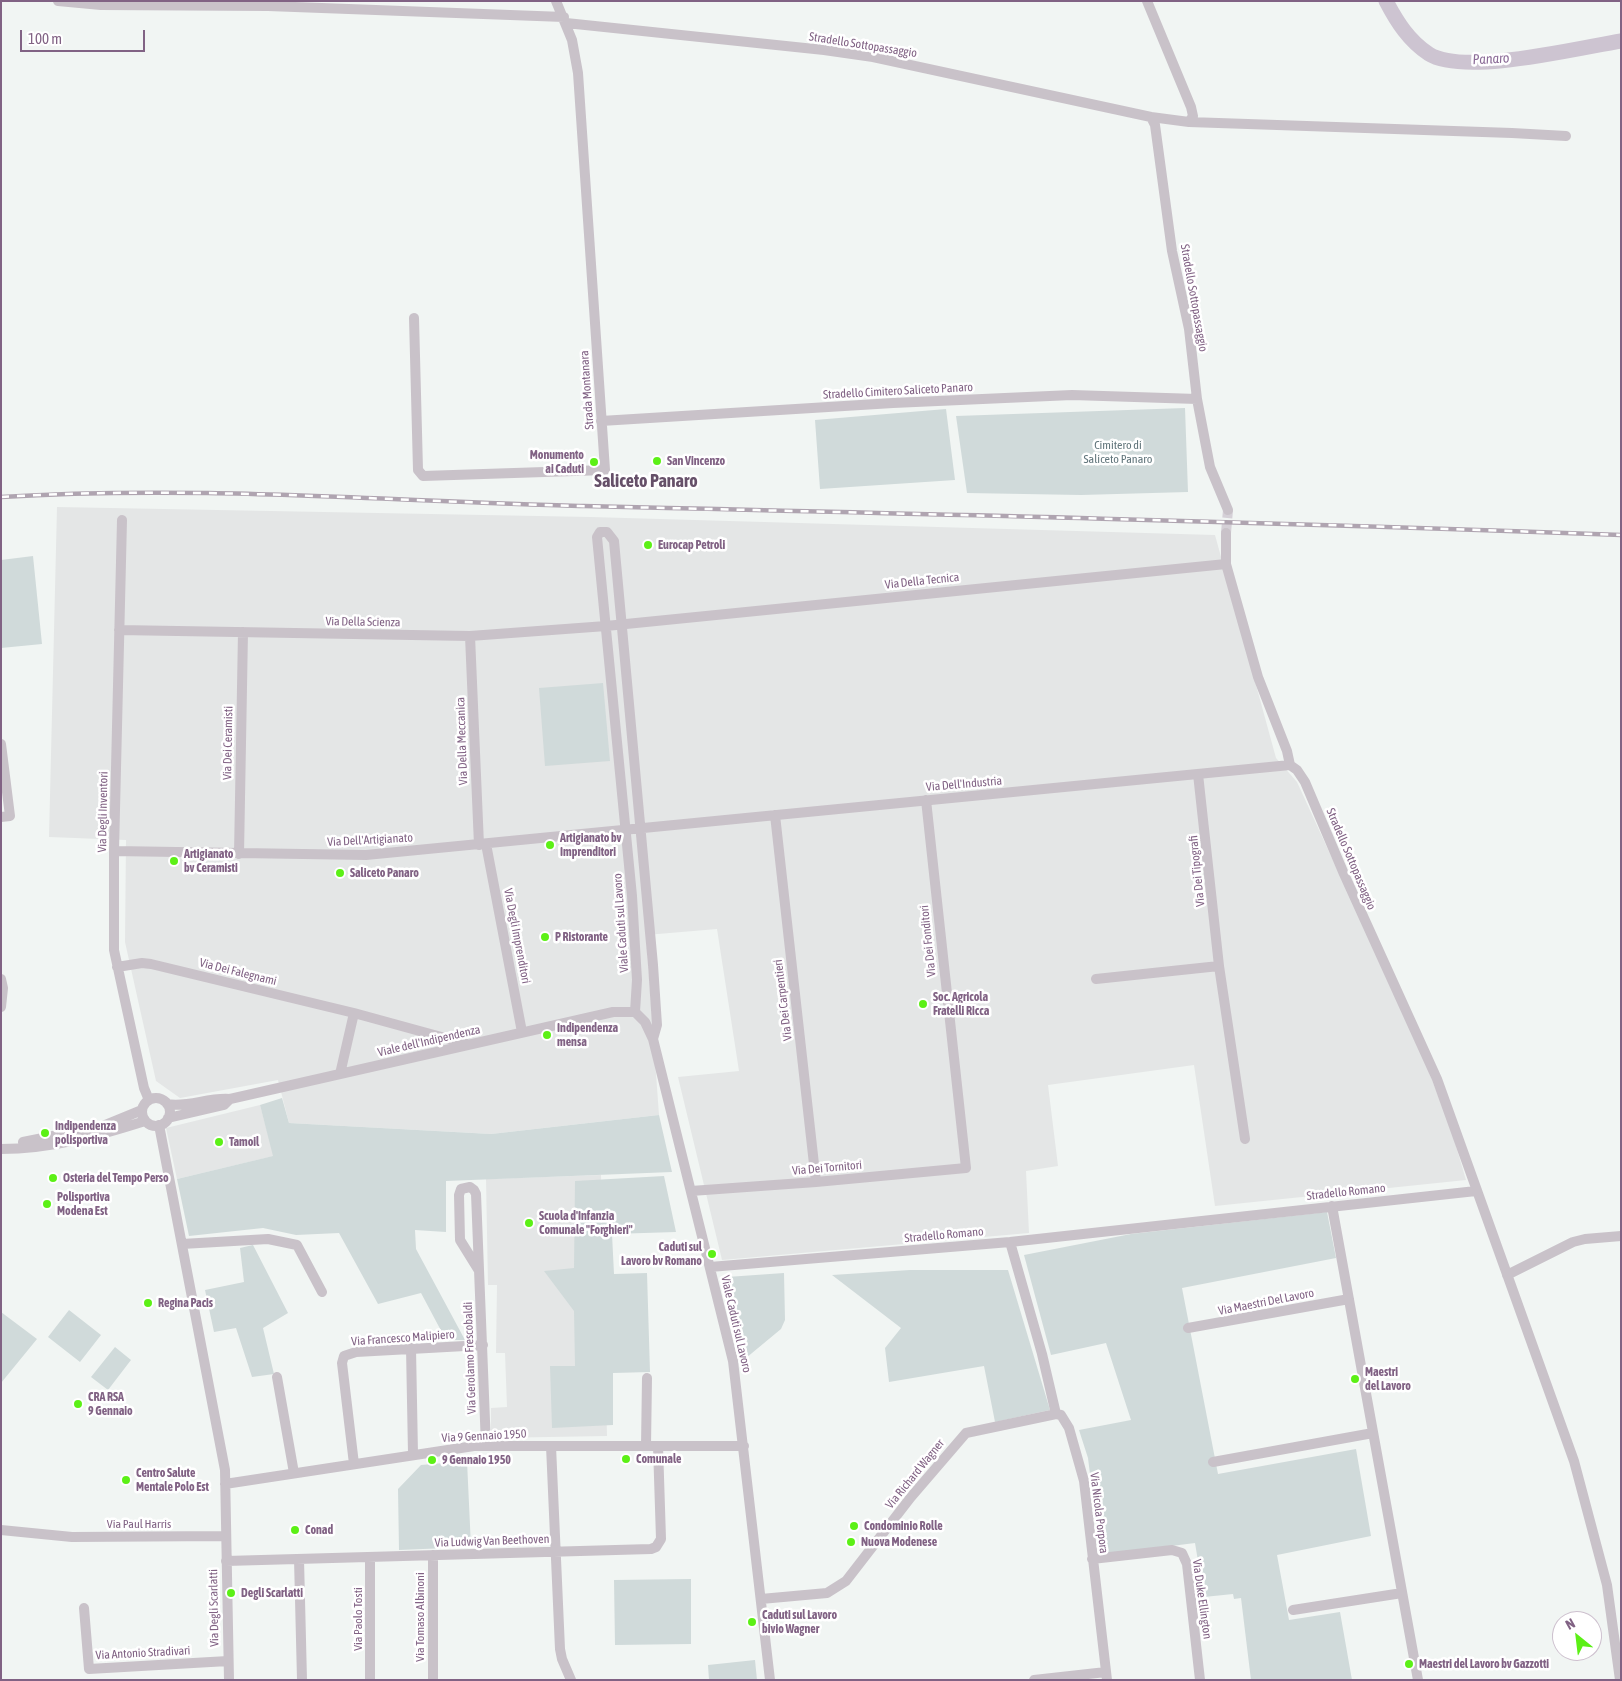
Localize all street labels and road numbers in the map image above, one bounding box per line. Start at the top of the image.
street label: Stradello Sottopassaggio [808,29,918,61]
street label: Stradello Sottopassaggio [1177,243,1211,353]
street label: Strada Montanara [577,350,597,430]
street label: Stradello Cimitero Saliceto Panaro [823,380,973,402]
street label: Via Della Tecnica [884,570,960,592]
street label: Via Della Scienza [325,614,401,630]
street label: Via Della Meccanica [453,697,471,785]
street label: Via Dei Ceramisti [220,706,236,780]
street label: Via Degli Inventori [95,771,111,853]
street label: Via Dell'Industria [925,774,1003,794]
street label: Stradello Sottopassaggio [1323,806,1379,912]
street label: Via Dell'Artigianato [327,831,413,849]
street label: Via Dei Tipografi [1186,835,1208,907]
street label: Viale Caduti sul Lavoro [610,873,632,973]
street label: Via Degli Imprenditori [501,887,533,985]
street label: Via Dei Fonditori [917,904,939,978]
street label: Via Dei Falegnami [198,955,278,989]
street label: Via Dei Carpentieri [771,958,795,1042]
street label: Viale dell'Indipendenza [376,1022,482,1060]
street label: Via Dei Tornitori [791,1158,863,1178]
street label: Stradello Romano [1306,1181,1386,1203]
street label: Stradello Romano [904,1224,984,1246]
street label: Viale Caduti sul Lavoro [718,1274,754,1374]
street label: Via Maestri Del Lavoro [1217,1286,1315,1318]
street label: Via Gerolamo Frescobaldi [461,1302,479,1414]
street label: Via Francesco Malipiero [351,1327,455,1349]
street label: Via 9 Gennaio 1950 [441,1427,527,1445]
street label: Via Richard Wagner [883,1436,947,1512]
street label: Via Nicola Porpora [1087,1472,1111,1554]
street label: Via Paul Harris [107,1517,171,1531]
street label: Via Ludwig Van Beethoven [434,1532,550,1550]
street label: Via Duke Ellington [1189,1558,1215,1640]
street label: Via Degli Scarlatti [206,1569,222,1647]
street label: Via Tomaso Albinoni [413,1572,427,1662]
street label: Via Paolo Tosti [351,1587,365,1651]
street label: Via Antonio Stradivari [95,1643,191,1663]

